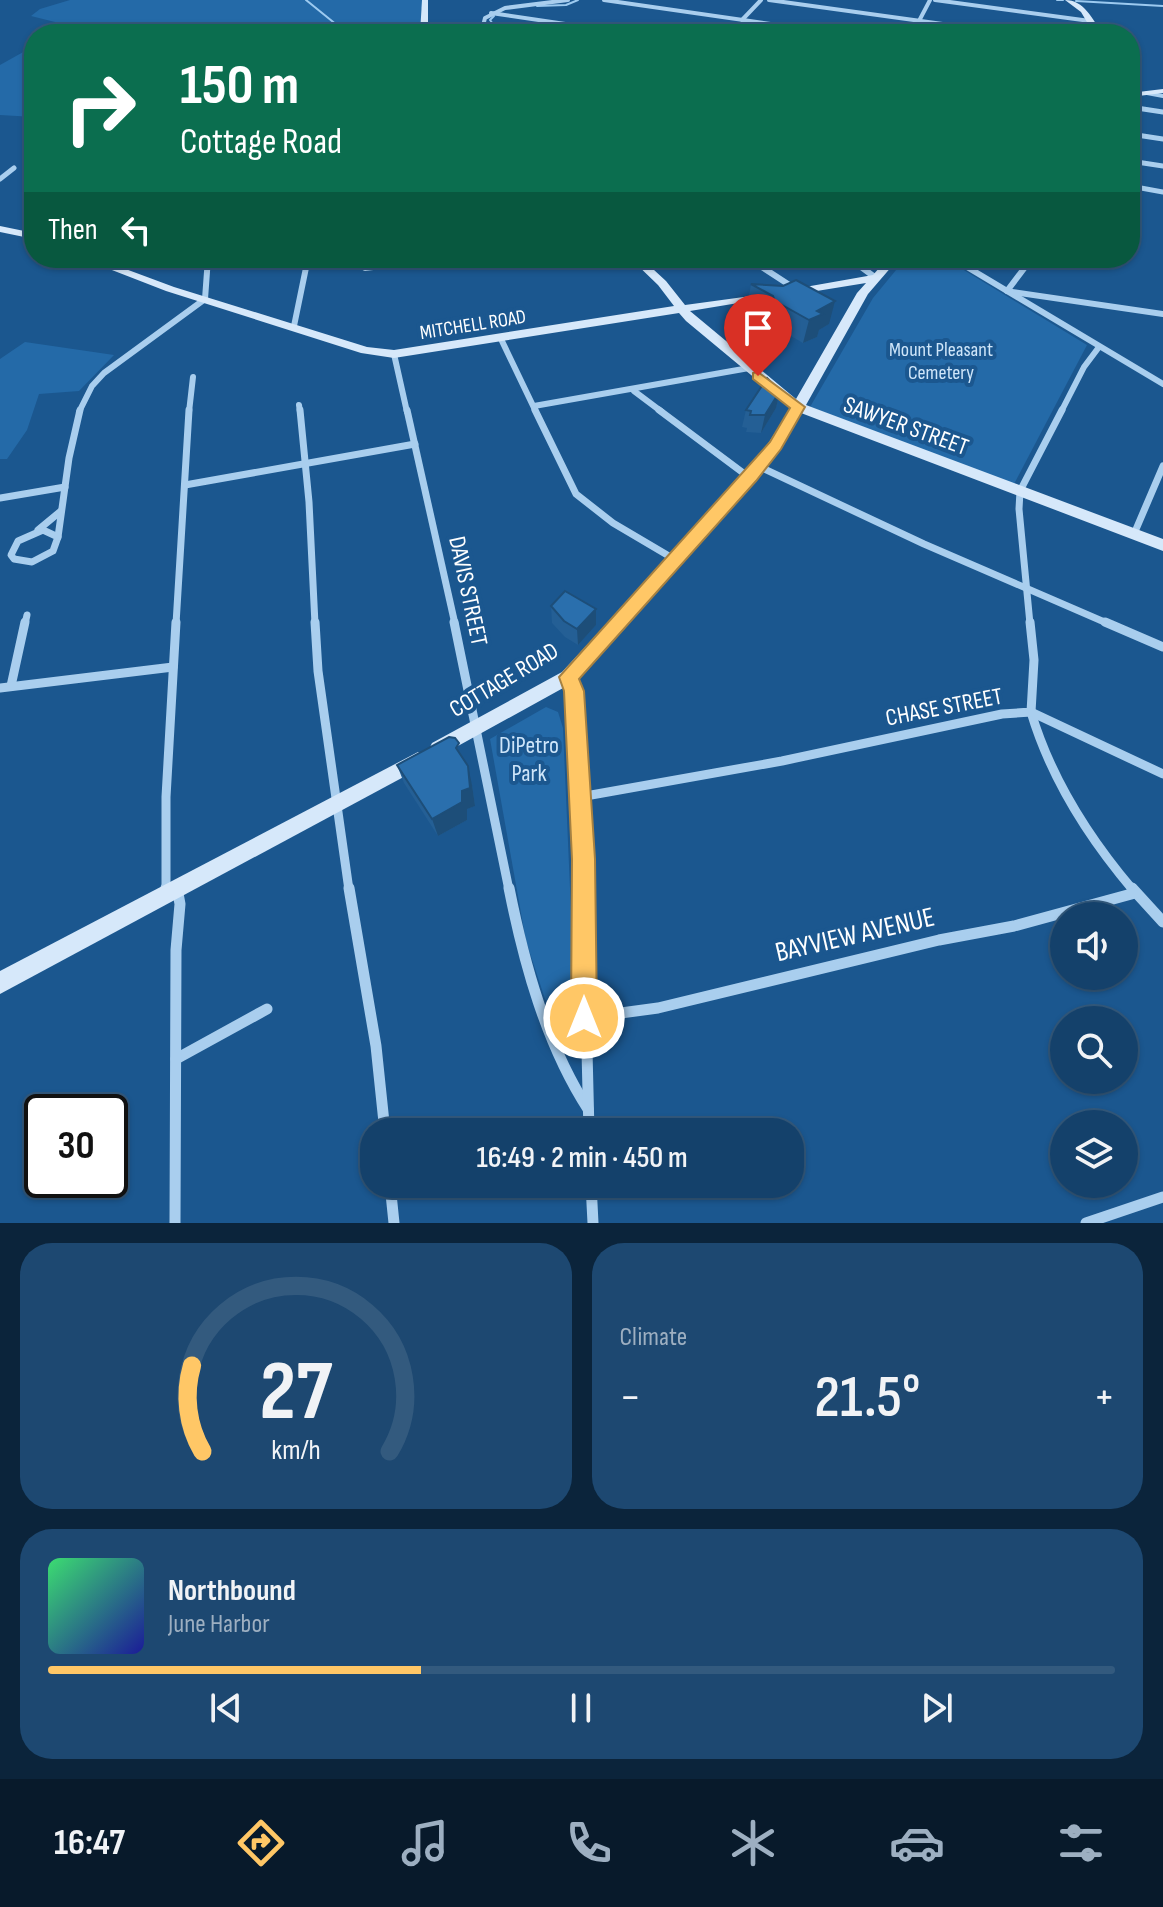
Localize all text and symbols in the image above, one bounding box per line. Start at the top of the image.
text: 150 m [180,53,299,120]
icon: right [48,56,152,160]
text: Cottage Road [180,121,342,164]
icon: left [114,208,158,252]
text: Then [48,212,98,248]
pin [724,294,792,376]
street label: MITCHELL ROAD [418,305,528,345]
icon: arrive [736,306,780,350]
park label: Mount Pleasant Cemetery [889,338,993,385]
street label: SAWYER STREET [840,390,973,462]
street label: DAVIS STREET [442,534,494,649]
street label: COTTAGE ROAD [444,636,564,724]
street label: CHASE STREET [883,681,1005,733]
park label: DiPetro Park [499,731,559,788]
street label: BAYVIEW AVENUE [772,901,938,969]
map controls [1050,902,1138,1198]
button: sound [1050,902,1138,990]
position arrow [542,976,626,1060]
button: search [1050,1006,1138,1094]
speed limit sign: 30 [24,1094,128,1198]
button: layers [1050,1110,1138,1198]
text: 16:49 · 2 min · 450 m [476,1140,688,1176]
text: Climate [620,1322,687,1353]
text: 27 [259,1343,333,1443]
text: 21.5° [814,1362,920,1434]
text: − [620,1371,641,1424]
text: + [1093,1371,1115,1424]
text: km/h [271,1433,320,1468]
text: Northbound [168,1573,296,1609]
text: June Harbor [168,1609,270,1640]
icon: previous [204,1686,248,1730]
icon: pause [559,1686,603,1730]
icon: next [915,1686,959,1730]
icon: directions [233,1815,289,1871]
icon: music [397,1815,453,1871]
icon: phone [561,1815,617,1871]
icon: climate [725,1815,781,1871]
icon: car [889,1815,945,1871]
icon: filters [1053,1815,1109,1871]
text: 16:47 [54,1822,125,1865]

